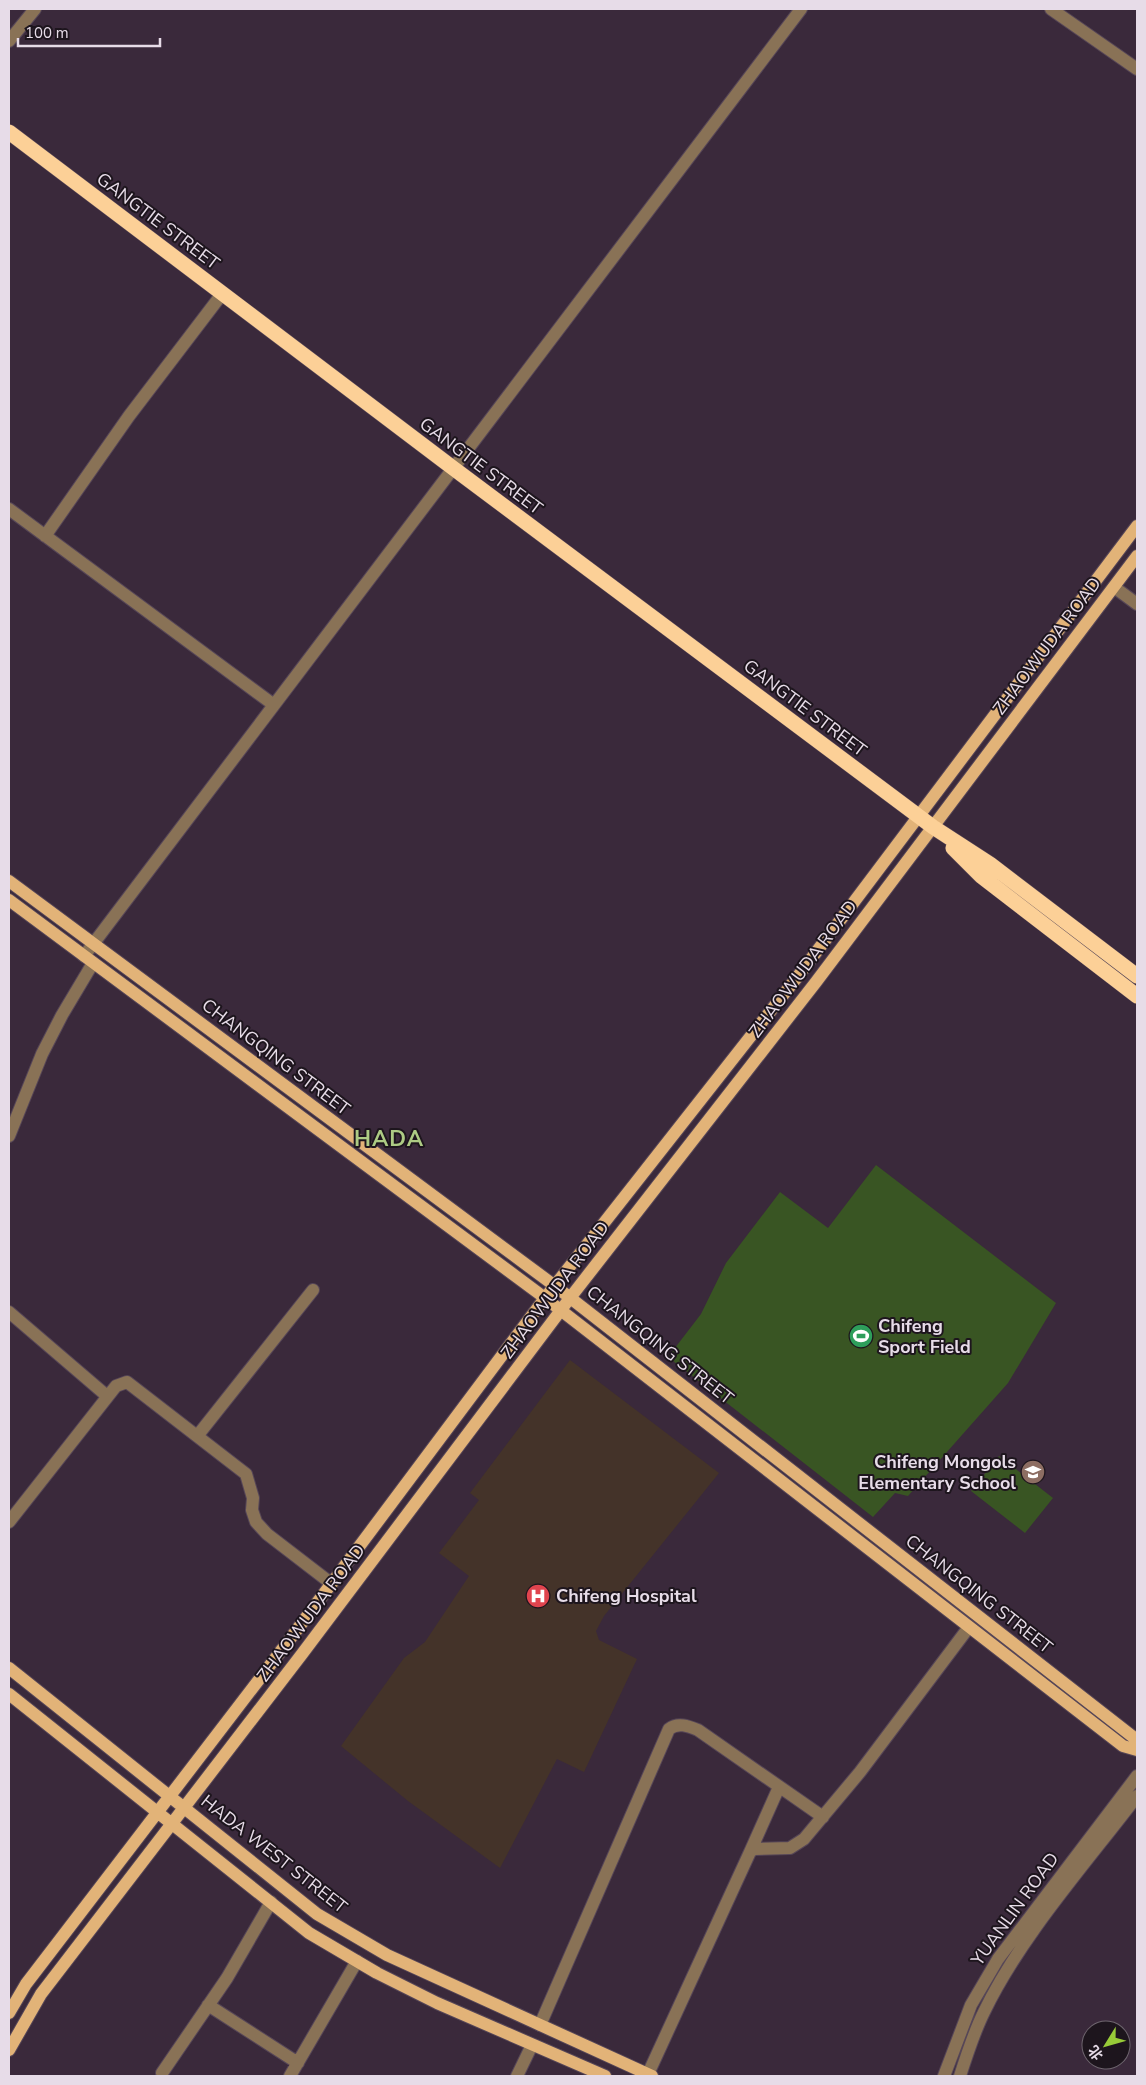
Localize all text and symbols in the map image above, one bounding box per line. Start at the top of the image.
scale bar [18,15,160,47]
text: 100 m [25,23,69,43]
street label: GANGTIE STREET [92,167,225,275]
street label: GANGTIE STREET [415,412,548,520]
street label: ZHAOWUDA ROAD [987,572,1107,720]
street label: GANGTIE STREET [739,654,872,762]
street label: ZHAOWUDA ROAD [743,895,863,1043]
street label: CHANGQING STREET [197,993,355,1121]
district label: HADA [354,1124,424,1154]
street label: ZHAOWUDA ROAD [495,1216,615,1364]
street label: CHANGQING STREET [582,1280,738,1410]
place label: Chifeng Sport Field [878,1314,971,1359]
sports icon: Chifeng Sport Field [848,1323,874,1349]
place label: Chifeng Mongols Elementary School [858,1450,1016,1495]
school or university icon: Chifeng Mongols Elementary School [1020,1459,1046,1485]
street label: CHANGQING STREET [901,1529,1057,1659]
street label: ZHAOWUDA ROAD [251,1539,371,1687]
hospital icon: Chifeng Hospital [525,1583,551,1609]
place label: Chifeng Hospital [556,1584,697,1608]
street label: HADA WEST STREET [196,1789,352,1919]
street label: YUANLIN ROAD [965,1848,1064,1971]
north arrow [1081,2020,1131,2070]
text: 北 [1084,2041,1108,2064]

